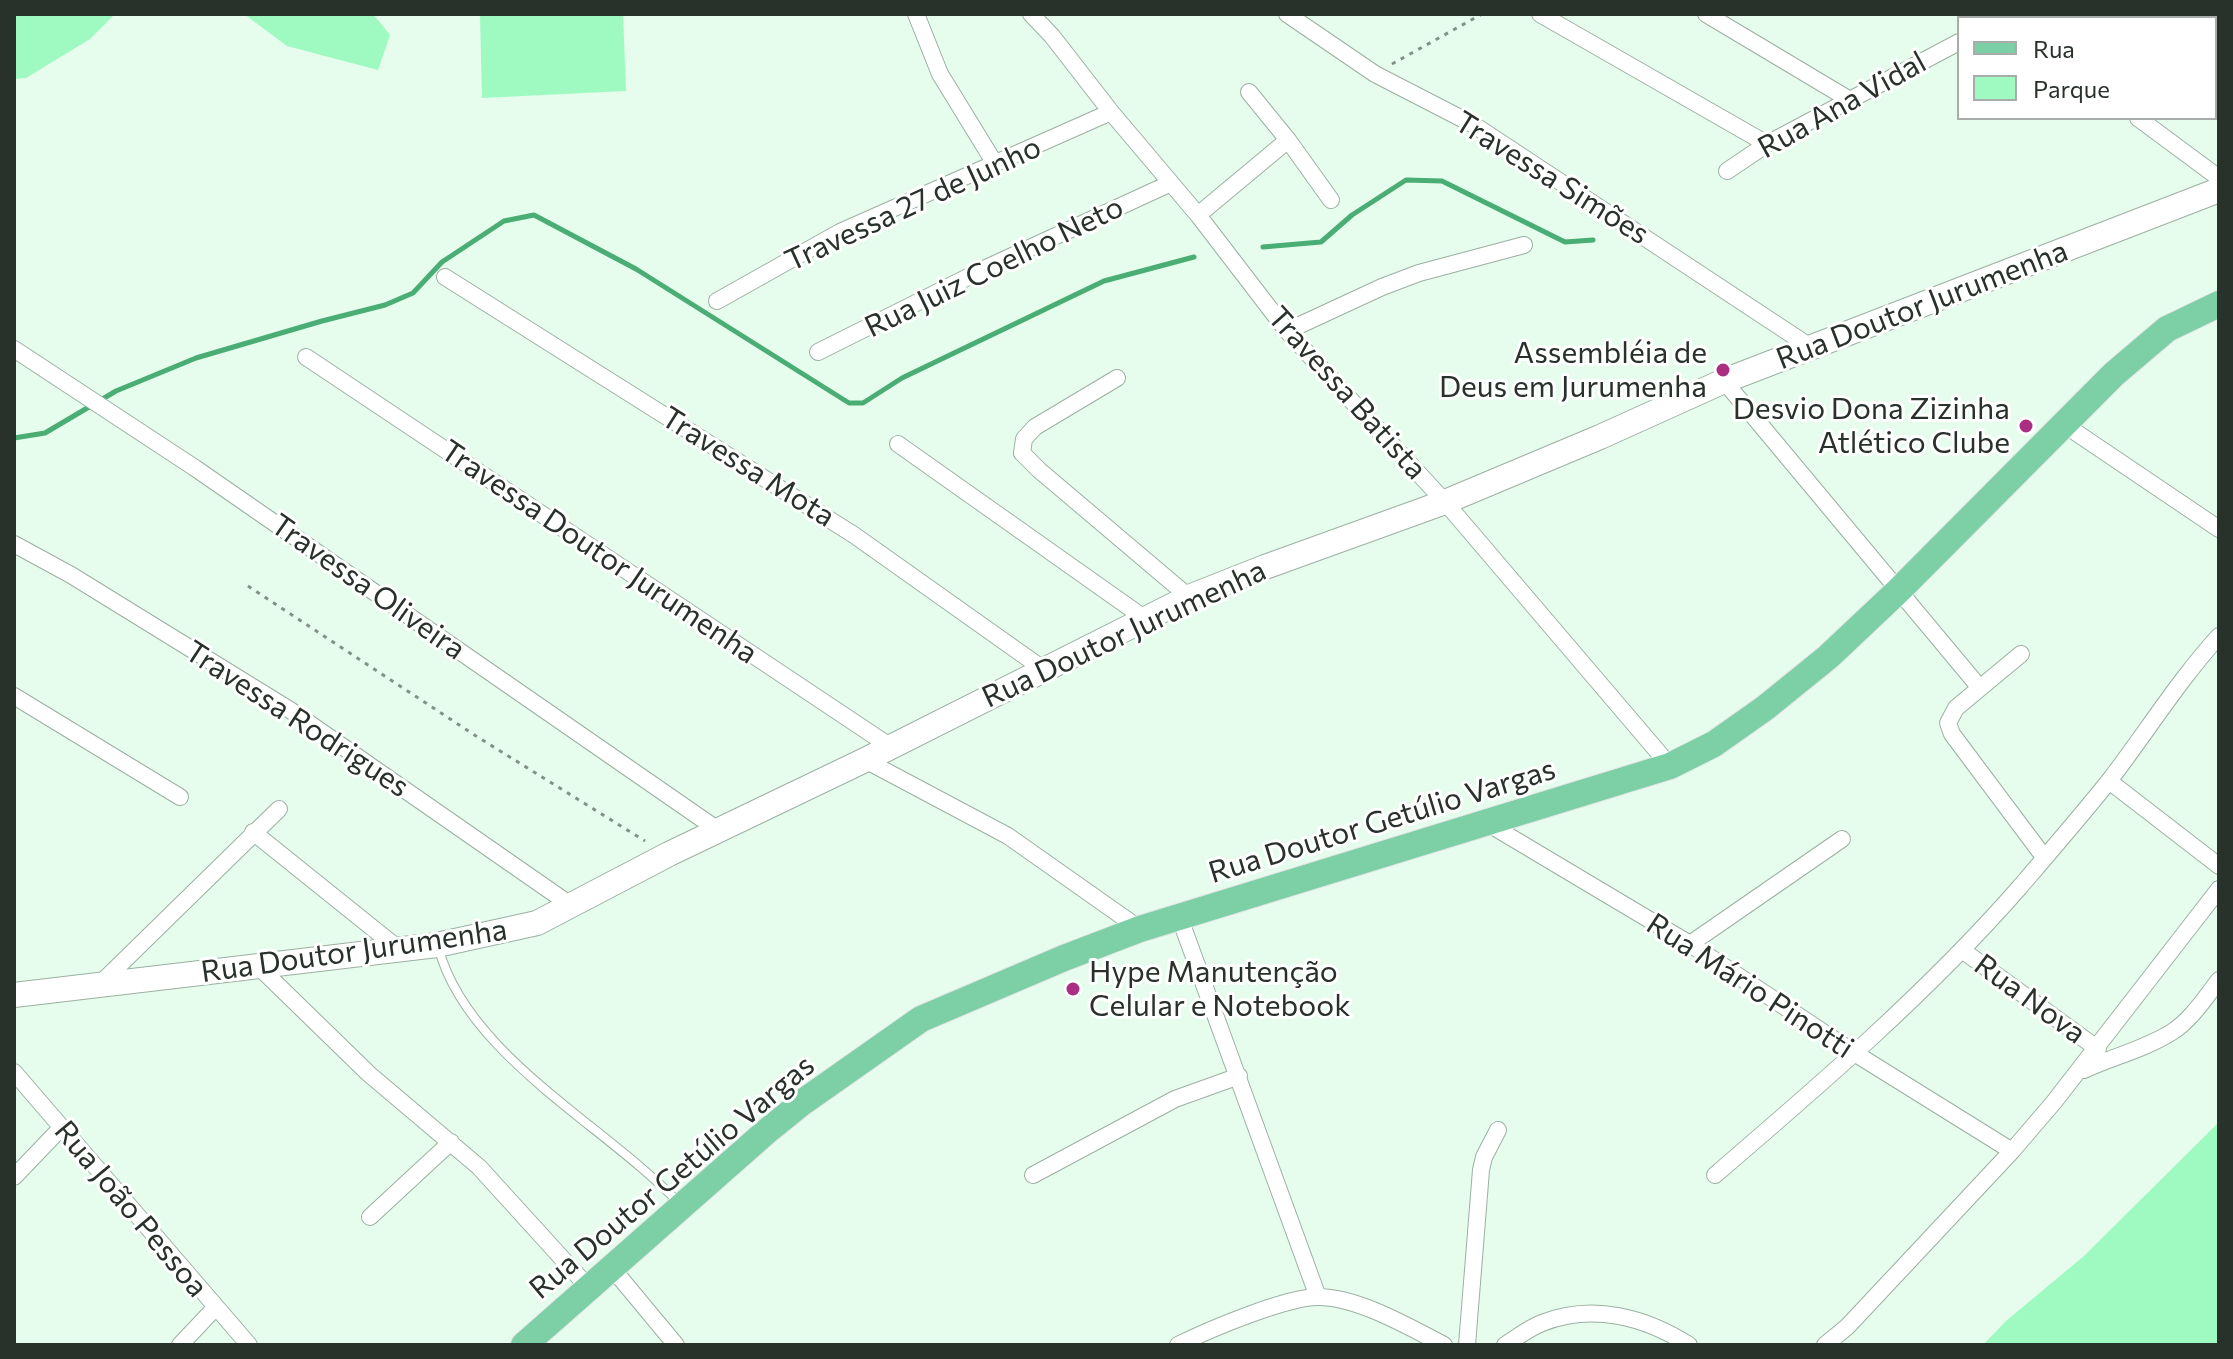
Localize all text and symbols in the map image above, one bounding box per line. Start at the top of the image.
legend [1957,16,2217,120]
text: Rua [2033,34,2075,63]
street label: Rua Ana Vidal [1752,44,1932,166]
text: Parque [2033,74,2110,103]
street label: Travessa Simões [1448,104,1656,252]
street label: Travessa 27 de Junho [779,129,1047,279]
street label: Rua Juiz Coelho Neto [859,189,1129,345]
street label: Rua Doutor Jurumenha [1771,233,2073,377]
street label: Travessa Batista [1260,299,1434,487]
place label: Assembléia de Deus em Jurumenha [1439,335,1707,406]
marker: Assembléia de Deus em Jurumenha [1714,361,1732,379]
place label: Desvio Dona Zizinha Atlético Clube [1733,391,2010,462]
street label: Travessa Mota [655,399,841,535]
marker: Desvio Dona Zizinha Atlético Clube [2017,417,2035,435]
street label: Travessa Doutor Jurumenha [434,433,764,671]
street label: Travessa Oliveira [264,507,472,667]
street label: Rua Doutor Jurumenha [976,552,1272,716]
street label: Travessa Rodrigues [178,633,416,805]
street label: Rua Doutor Getúlio Vargas [1204,751,1560,891]
street label: Rua Mário Pinotti [1640,906,1860,1066]
street label: Rua Doutor Jurumenha [199,912,509,990]
street label: Rua Nova [1967,947,2093,1051]
place label: Hype Manutenção Celular e Notebook [1089,954,1350,1024]
marker: Hype Manutenção Celular e Notebook [1064,980,1082,998]
street label: Rua Doutor Getúlio Vargas [522,1047,822,1307]
street label: Rua João Pessoa [47,1114,215,1304]

